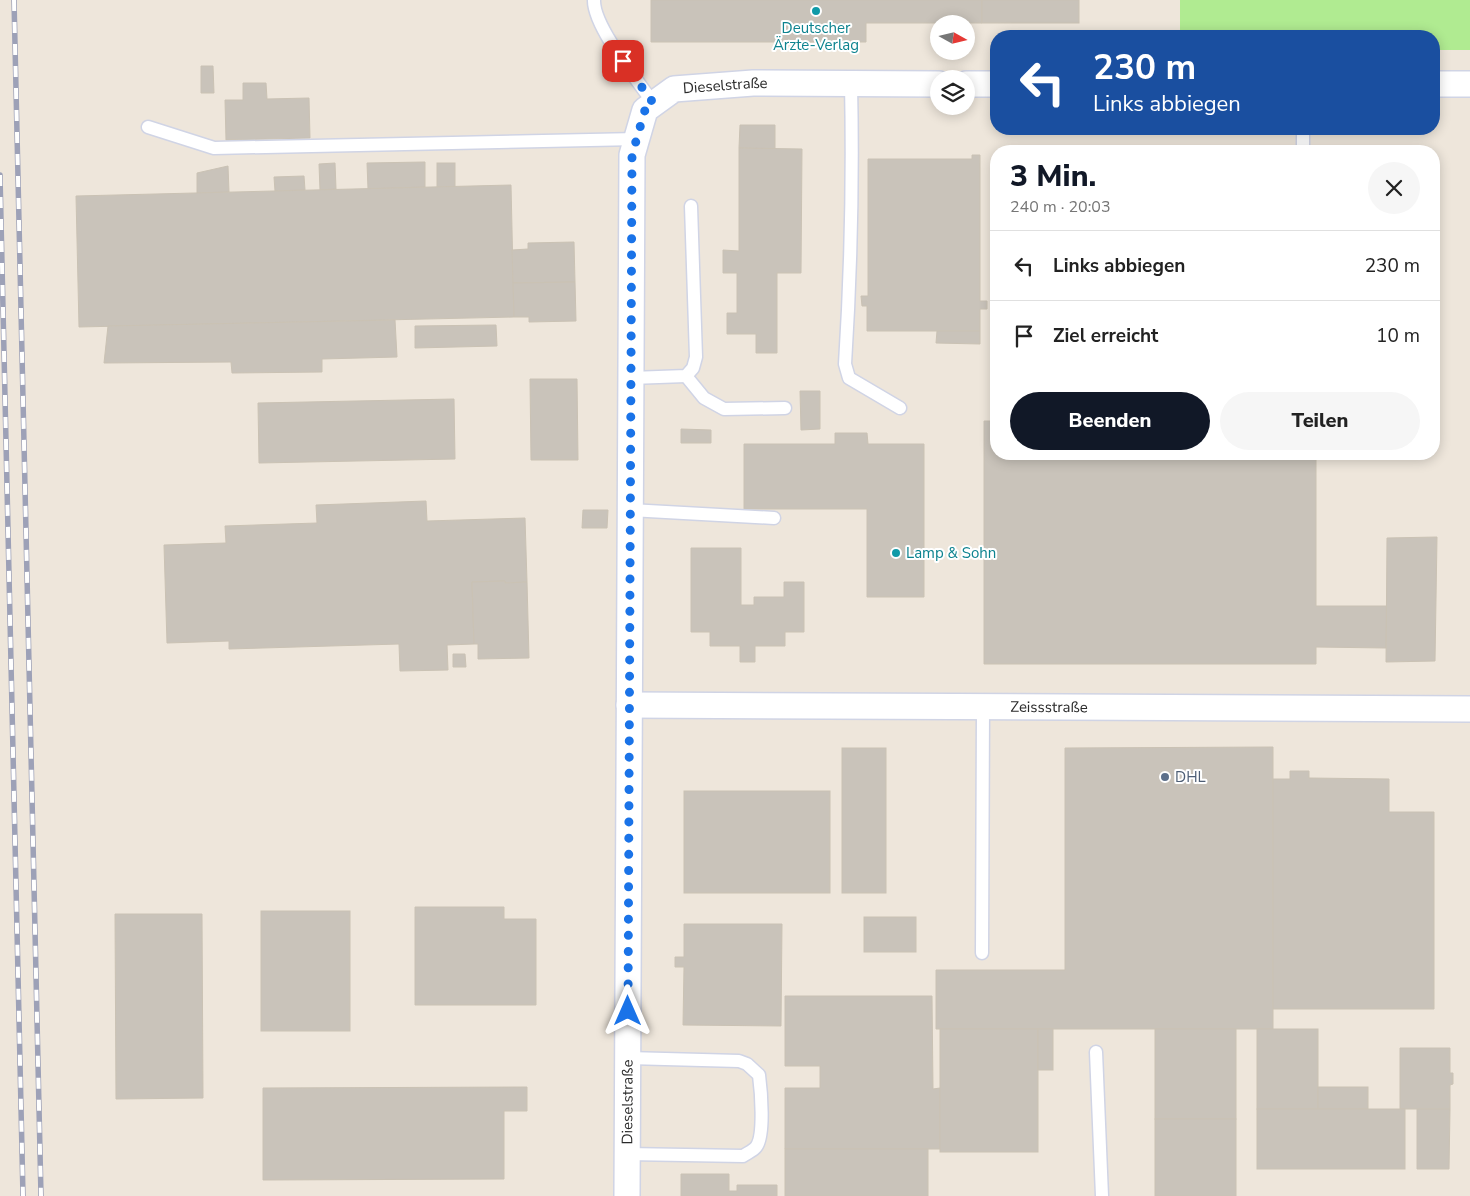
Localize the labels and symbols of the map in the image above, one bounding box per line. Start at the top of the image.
marker: Deutscher Ärzte-Verlag [810,5,822,17]
north arrow [930,15,975,60]
place label: Deutscher Ärzte-Verlag [773,18,859,55]
pin [602,40,644,82]
street label: Dieselstraße [682,73,768,98]
place label: Lamp & Sohn [906,543,996,563]
marker: Lamp & Sohn [890,547,902,559]
street label: Zeissstraße [1010,697,1088,717]
place label: DHL [1175,767,1206,787]
marker: DHL [1159,771,1171,783]
position arrow [601,984,653,1036]
street label: Dieselstraße [617,1059,638,1145]

